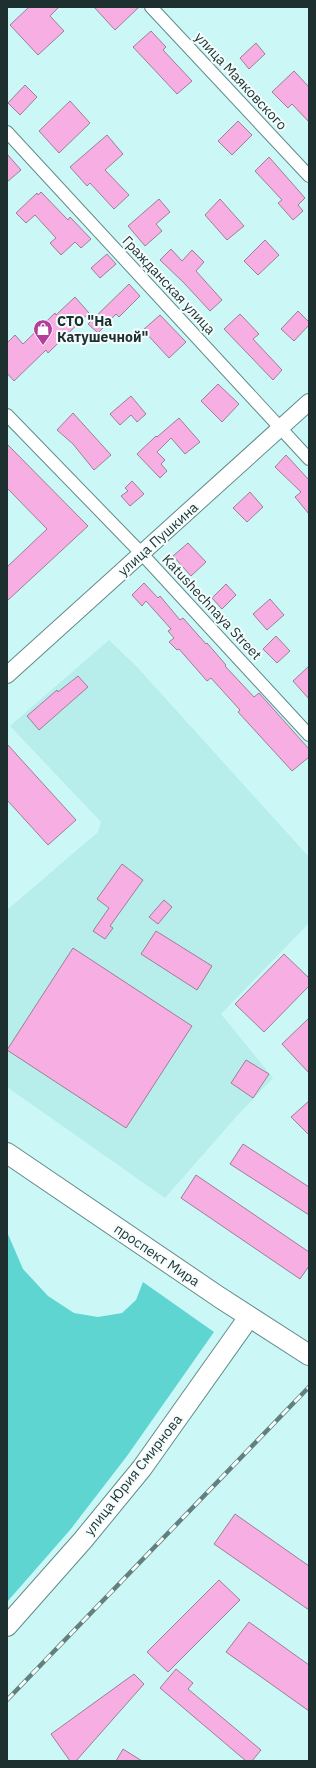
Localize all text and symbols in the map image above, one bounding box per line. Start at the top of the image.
street label: улица Маяковского [191,28,291,134]
street label: Гражданская улица [119,232,220,338]
place label: СТО "На Катушечной" [57,312,149,346]
shop icon: СТО "На Катушечной" [32,318,54,346]
street label: улица Пушкина [114,498,202,580]
street label: Katushechnaya Street [158,550,266,664]
street label: проспект Мира [111,1220,204,1291]
street label: улица Юрия Смирнова [80,1410,186,1539]

